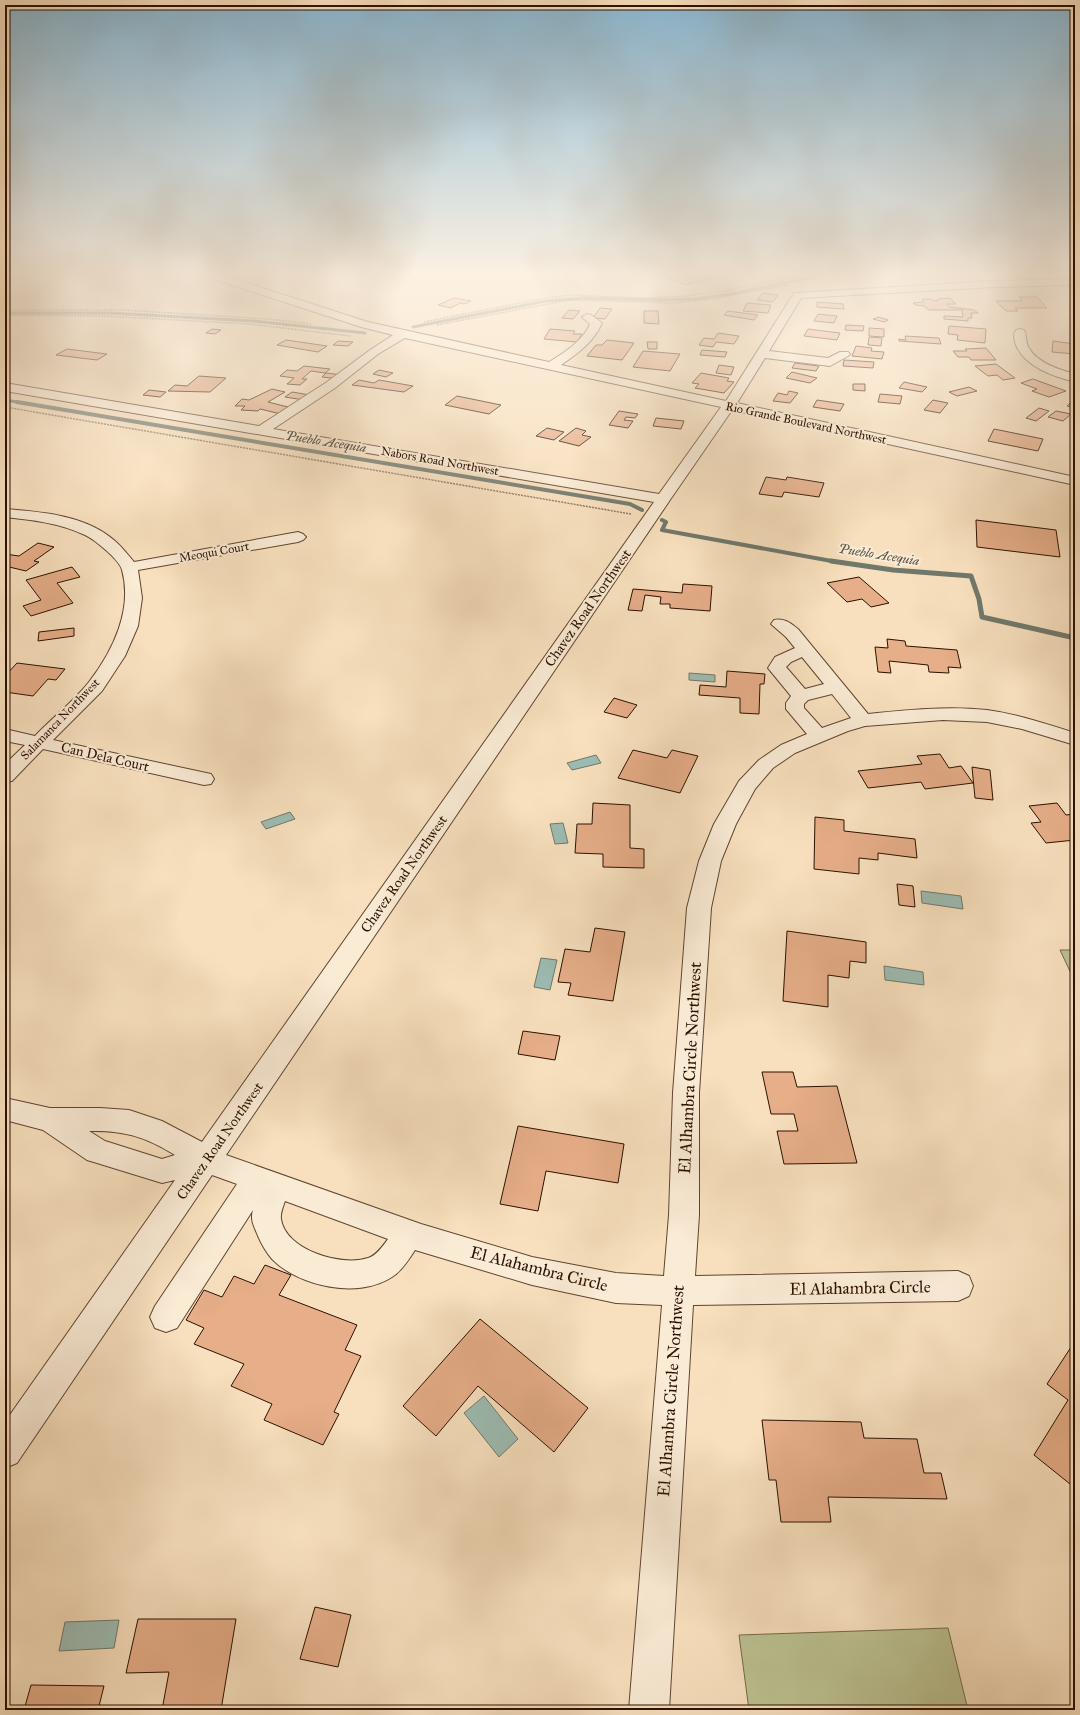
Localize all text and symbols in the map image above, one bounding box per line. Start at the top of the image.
street label: Rio Grande Boulevard Northwest [724,399,888,447]
water label: Pueblo Acequia [284,428,368,456]
street label: Nabors Road Northwest [380,444,501,478]
street label: Meoqui Court [178,539,251,566]
water label: Pueblo Acequia [837,541,921,569]
street label: Chavez Road Northwest [541,546,635,670]
street label: Salamanca Northwest [18,675,103,762]
street label: Can Dela Court [59,739,151,775]
street label: Chavez Road Northwest [357,812,451,936]
street label: El Alhambra Circle Northwest [674,961,706,1175]
street label: Chavez Road Northwest [173,1079,267,1203]
street label: El Alahambra Circle [468,1242,610,1296]
street label: El Alahambra Circle [789,1276,931,1300]
street label: El Alhambra Circle Northwest [653,1284,689,1498]

